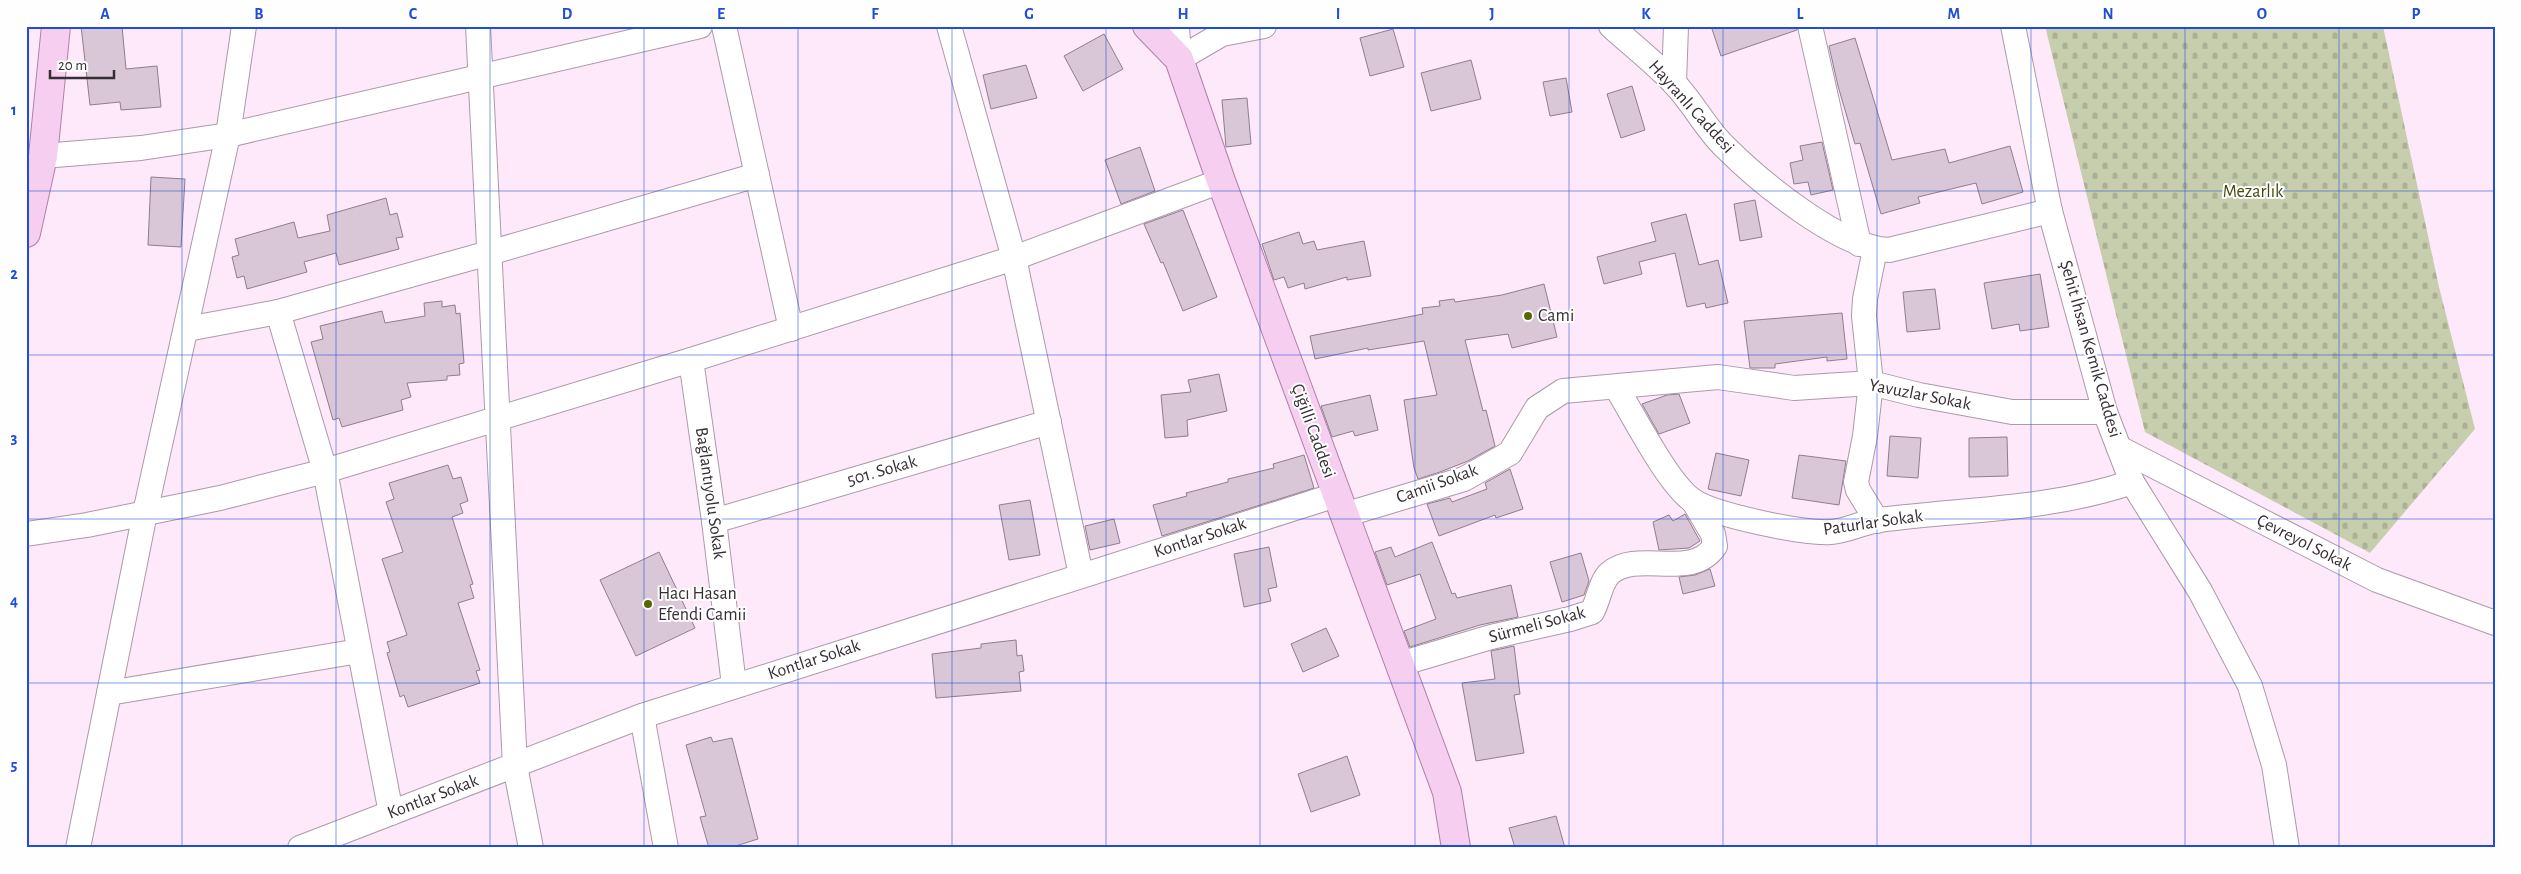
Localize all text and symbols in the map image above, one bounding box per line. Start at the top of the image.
text: A [100,6,110,22]
text: B [254,6,264,22]
text: C [409,6,418,22]
text: D [562,6,573,22]
text: E [717,6,725,22]
text: F [871,6,879,22]
text: G [1024,6,1034,22]
text: H [1177,6,1189,22]
text: I [1336,6,1340,22]
text: J [1489,6,1495,22]
text: K [1641,6,1651,22]
text: L [1797,6,1804,22]
text: M [1948,6,1960,22]
text: N [2102,6,2114,22]
text: O [2257,6,2267,22]
text: P [2412,6,2421,22]
scale bar [50,48,114,80]
street label: Hayranlı Caddesi [1645,57,1737,157]
text: 20 m [58,58,87,73]
text: 1 [11,102,17,118]
park label: Mezarlık [2223,183,2284,201]
street label: Şehit İhsan Kemik Caddesi [2056,258,2126,440]
text: 2 [10,266,18,282]
place label: Cami [1538,307,1574,325]
marker: Cami [1522,310,1534,322]
street label: Yavuzlar Sokak [1868,376,1973,414]
street label: Çiğilli Caddesi [1288,382,1338,480]
street label: Bağlantıyolu Sokak [692,426,728,561]
text: 3 [11,430,18,446]
street label: 501. Sokak [845,452,920,490]
street label: Camii Sokak [1394,461,1481,507]
street label: Paturlar Sokak [1822,507,1925,539]
street label: Çevreyol Sokak [2254,511,2355,575]
street label: Kontlar Sokak [1152,514,1249,561]
place label: Hacı Hasan Efendi Camii [658,585,746,624]
text: 4 [10,593,18,609]
marker: Hacı Hasan Efendi Camii [642,598,654,610]
street label: Sürmeli Sokak [1487,603,1588,647]
street label: Kontlar Sokak [766,636,863,683]
text: 5 [11,757,18,773]
street label: Kontlar Sokak [385,771,482,823]

